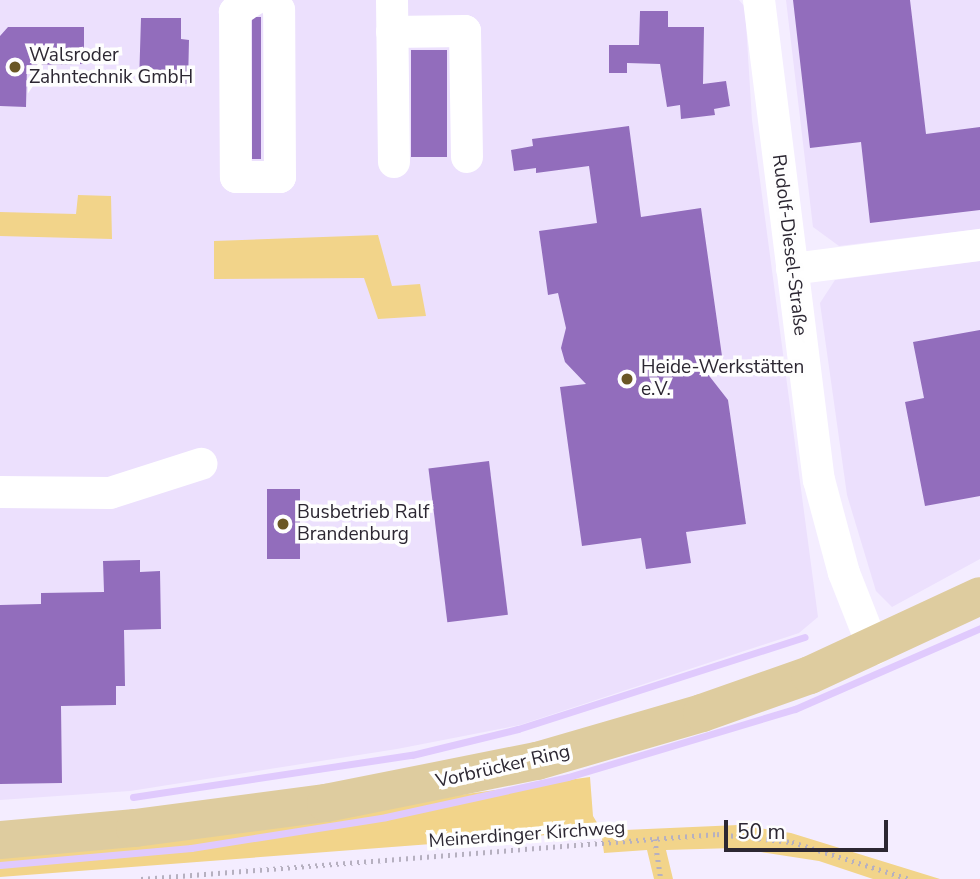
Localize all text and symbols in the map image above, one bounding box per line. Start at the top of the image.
place label: Walsroder Zahntechnik GmbH [29,45,193,89]
marker: Walsroder Zahntechnik GmbH [7,59,23,75]
street label: Rudolf-Diesel-Straße [767,153,811,337]
place label: Heide-Werkstätten e.V. [641,357,804,401]
marker: Heide-Werkstätten e.V. [619,371,635,387]
place label: Busbetrieb Ralf Brandenburg [297,502,429,546]
marker: Busbetrieb Ralf Brandenburg [275,516,291,532]
street label: Vorbrücker Ring [434,741,572,793]
scale bar [728,806,892,850]
street label: Meinerdinger Kirchweg [428,817,626,853]
text: 50 m [737,818,786,846]

